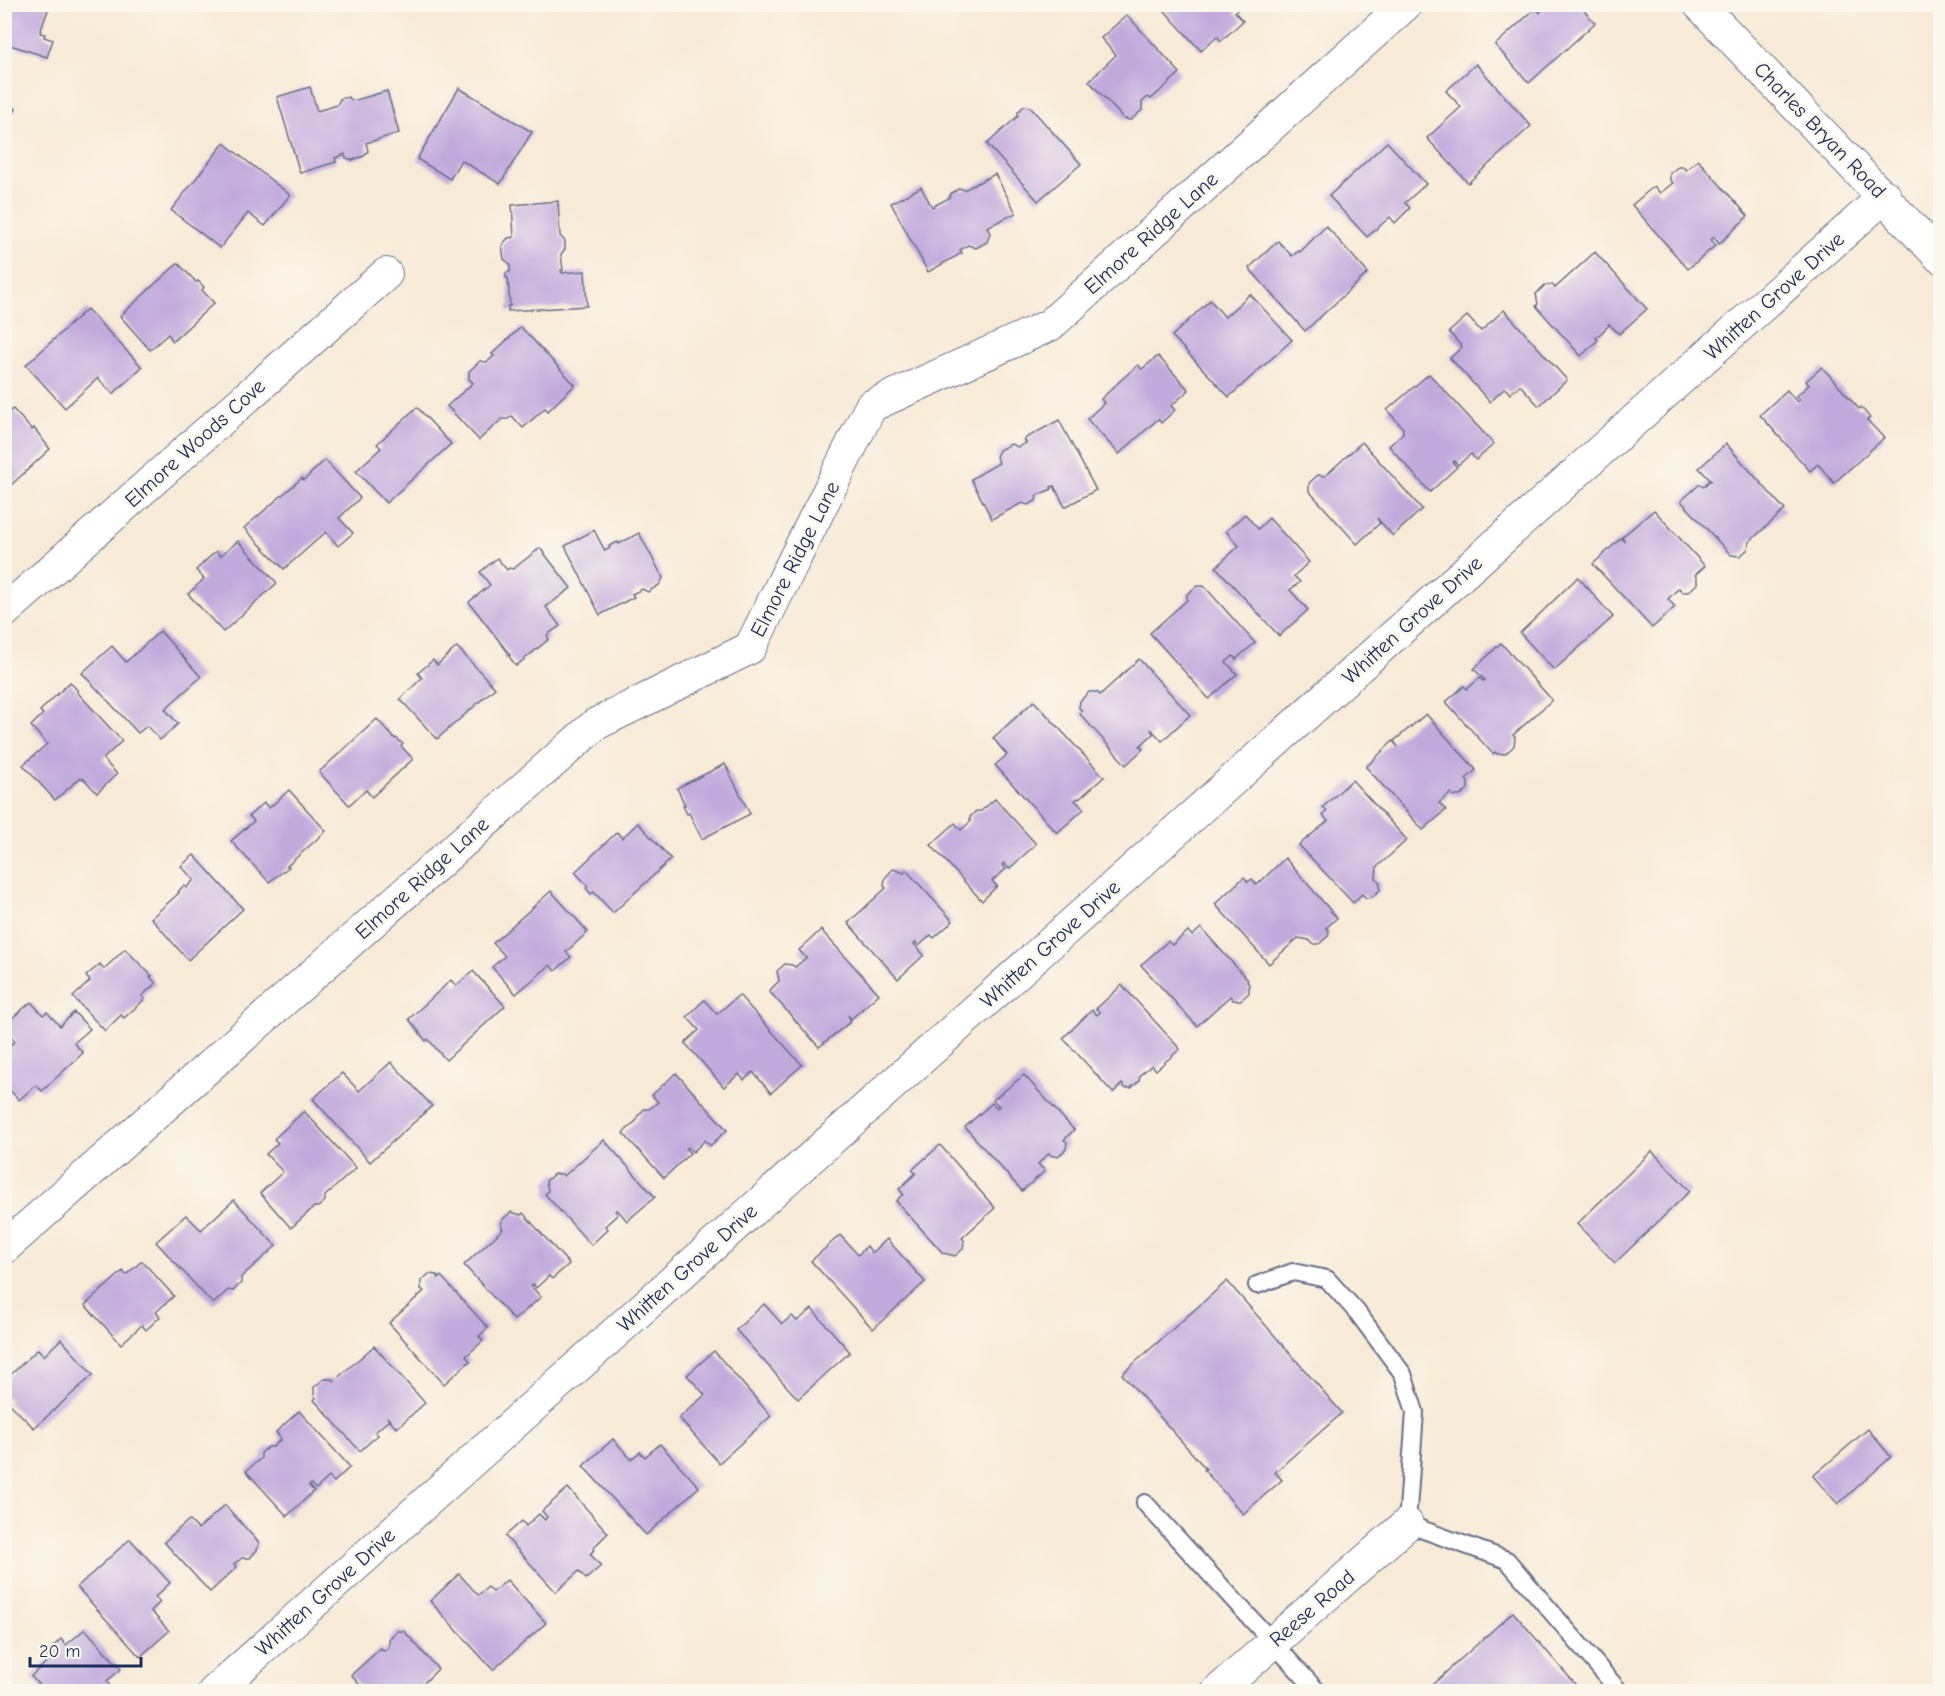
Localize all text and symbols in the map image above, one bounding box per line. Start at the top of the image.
street label: Charles Bryan Road [1749,57,1891,203]
street label: Elmore Ridge Lane [1079,167,1223,299]
street label: Whitten Grove Drive [1699,227,1849,365]
street label: Elmore Woods Cove [120,374,270,512]
street label: Elmore Ridge Lane [745,477,845,641]
street label: Whitten Grove Drive [1337,551,1487,689]
street label: Elmore Ridge Lane [350,812,494,944]
street label: Whitten Grove Drive [975,875,1125,1013]
street label: Whitten Grove Drive [612,1199,762,1337]
street label: Whitten Grove Drive [250,1523,400,1661]
street label: Reese Road [1265,1565,1359,1651]
scale bar [30,1630,141,1668]
text: 20 m [39,1641,80,1662]

